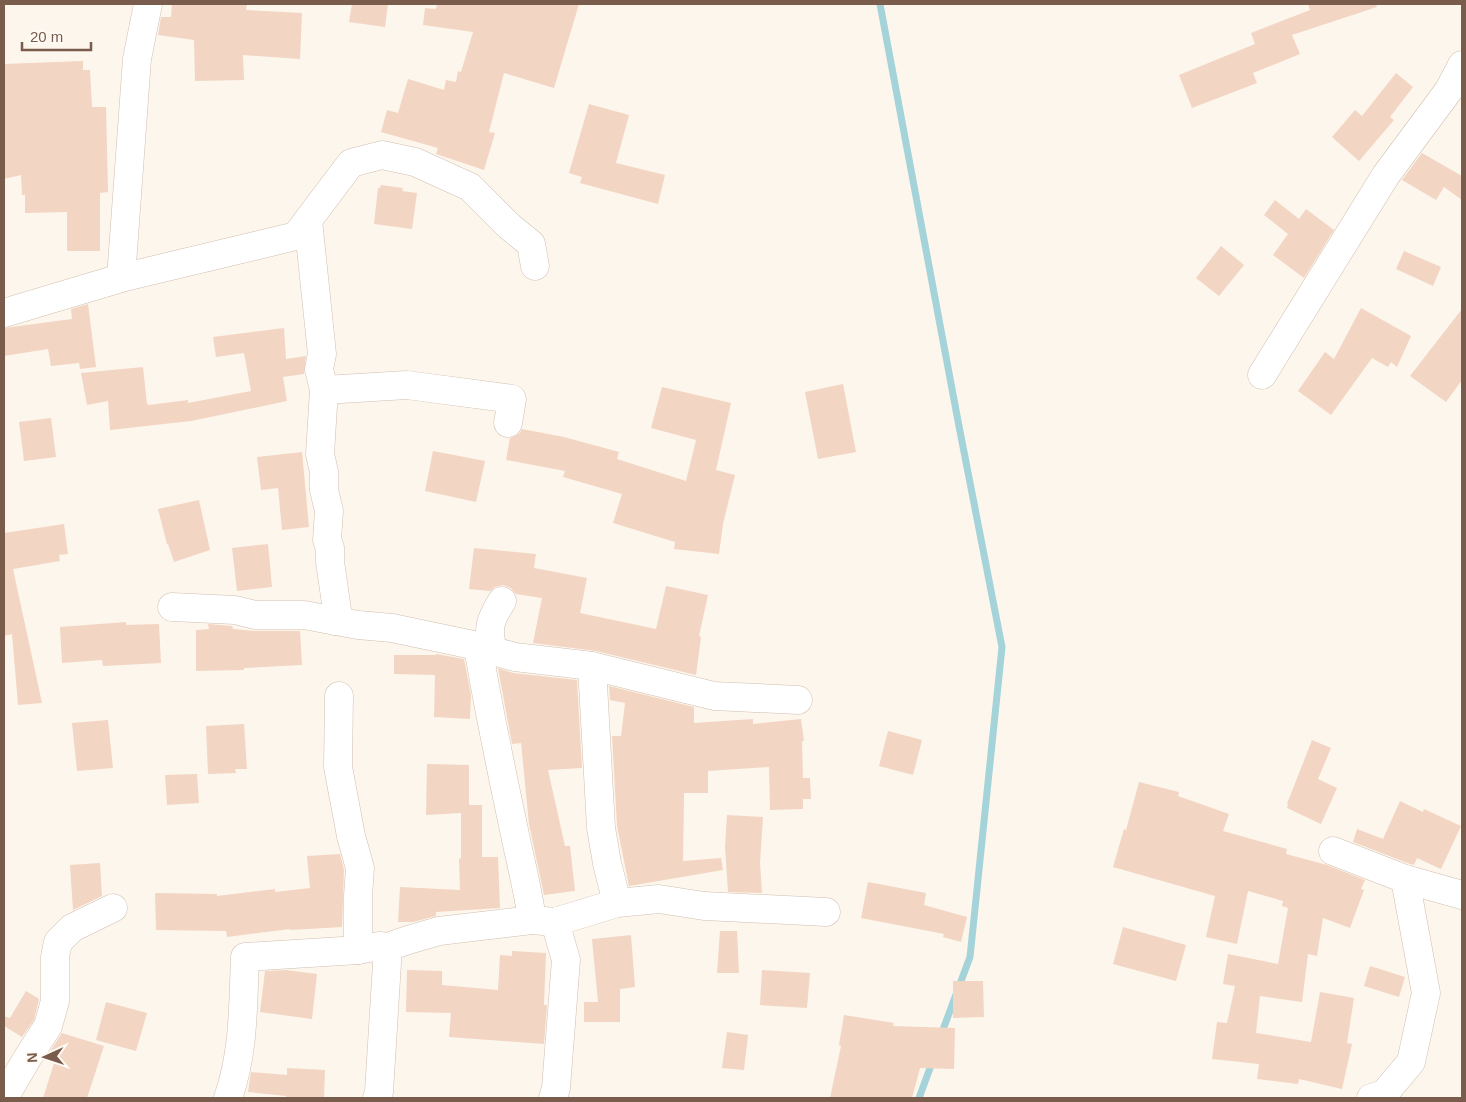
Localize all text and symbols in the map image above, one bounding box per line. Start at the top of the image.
scale bar [22,20,91,52]
text: 20 m [30,28,63,45]
north arrow [20,1032,70,1082]
text: N [24,1052,40,1063]

